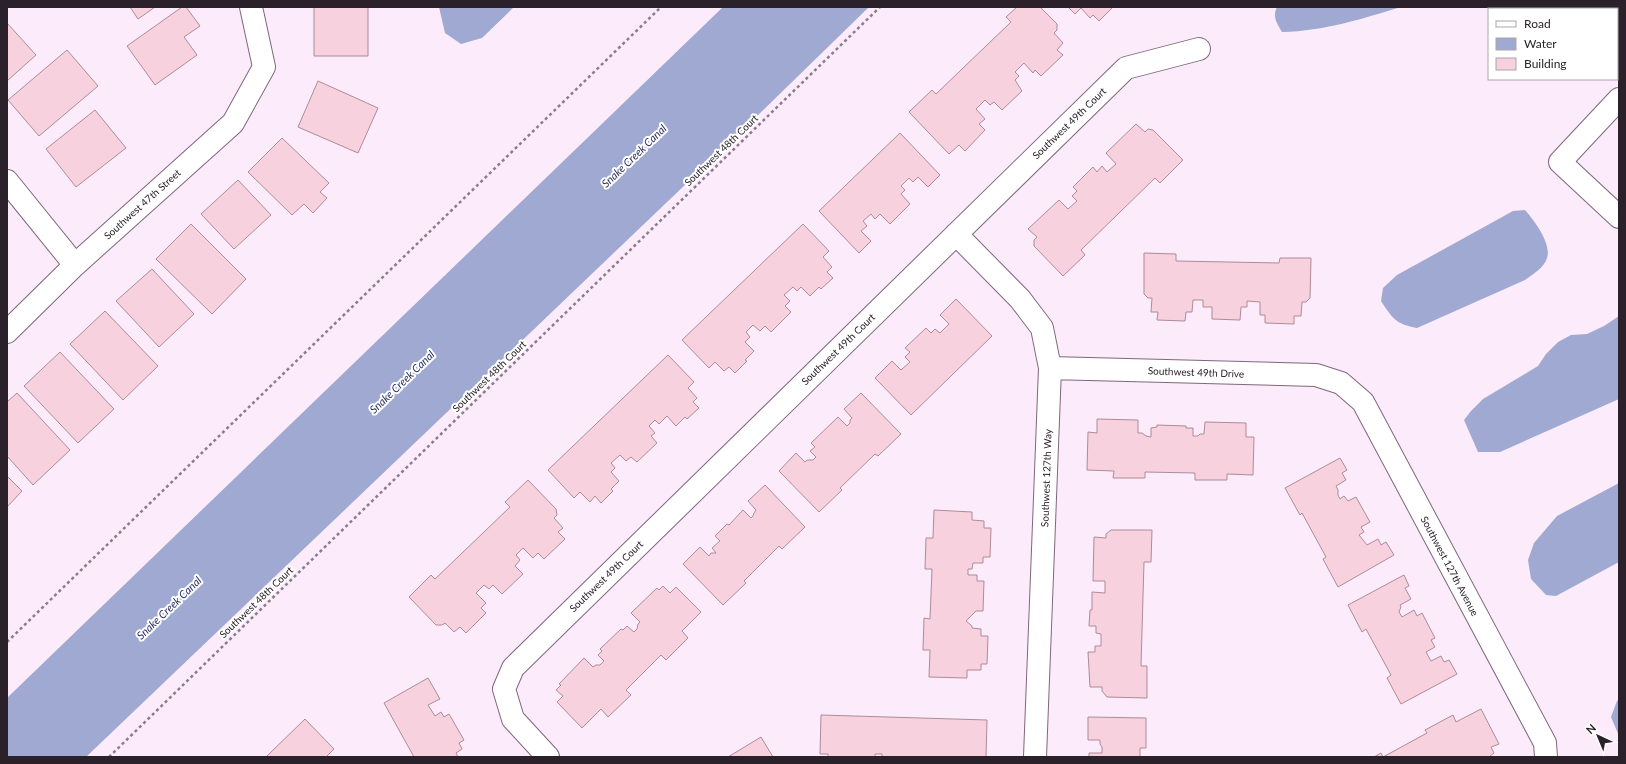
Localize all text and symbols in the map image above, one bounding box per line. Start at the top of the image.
legend [1488,8,1618,80]
text: Road [1524,16,1551,31]
text: Water [1524,36,1557,51]
text: Building [1524,56,1567,71]
street label: Southwest 49th Court [1030,84,1109,161]
street label: Southwest 48th Court [682,111,761,188]
water label: Snake Creek Canal [599,121,669,190]
street label: Southwest 47th Street [101,166,183,242]
street label: Southwest 49th Court [799,310,878,387]
street label: Southwest 48th Court [450,337,529,414]
water label: Snake Creek Canal [367,347,437,416]
street label: Southwest 49th Drive [1148,364,1244,380]
street label: Southwest 127th Way [1038,428,1054,527]
street label: Southwest 127th Avenue [1419,514,1481,618]
street label: Southwest 49th Court [567,537,646,614]
street label: Southwest 48th Court [217,563,296,640]
water label: Snake Creek Canal [134,573,204,642]
north arrow [1578,716,1618,756]
text: N [1583,721,1598,736]

